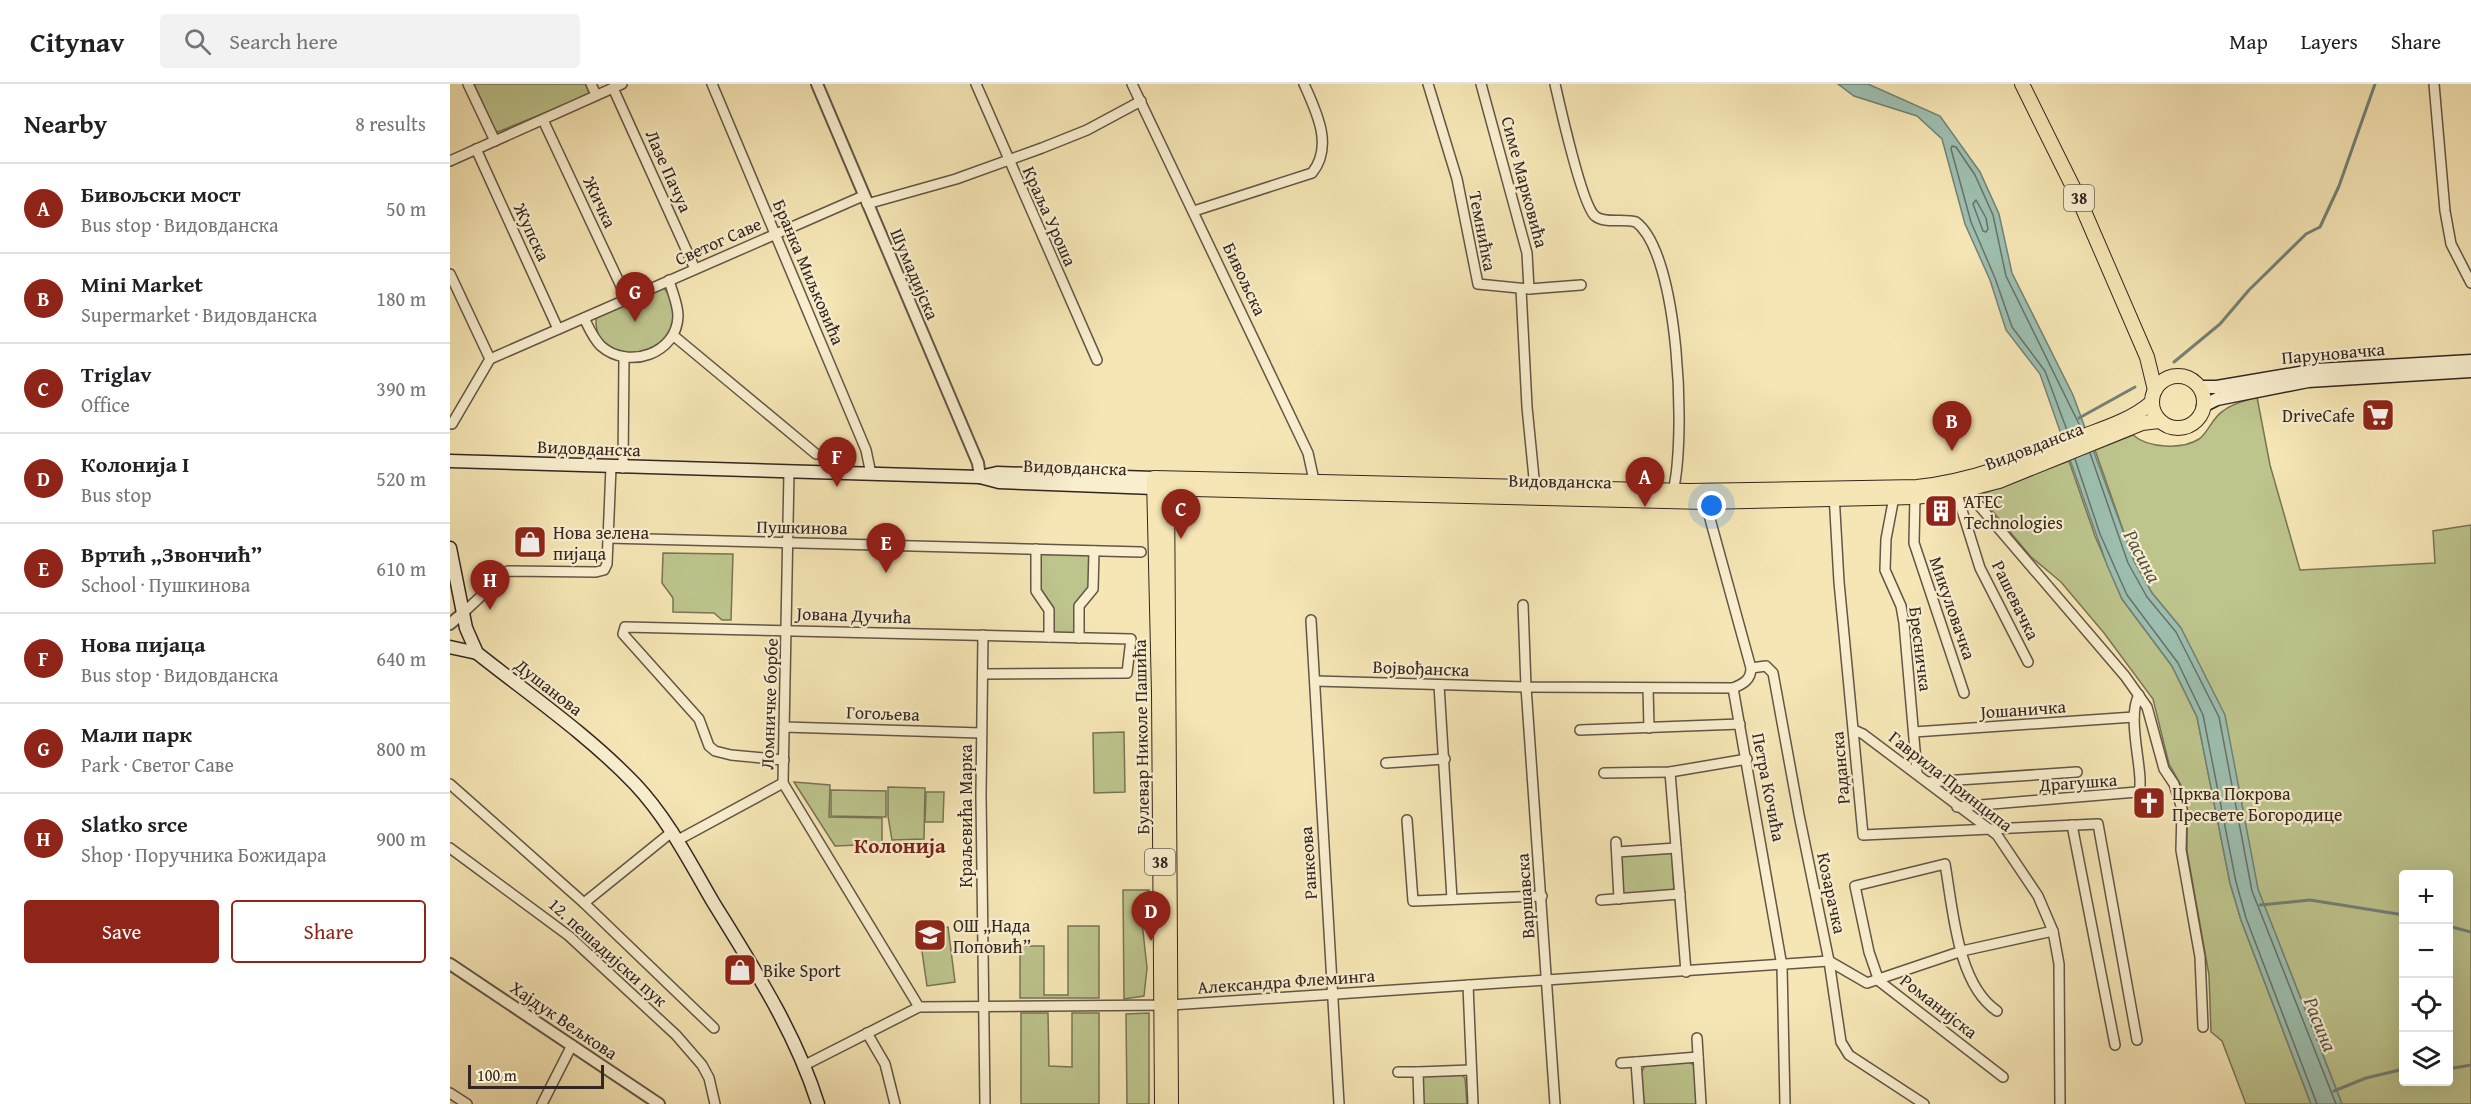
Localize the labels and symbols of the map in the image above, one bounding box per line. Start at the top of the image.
street label: Симе Марковића [1494,113,1556,251]
street label: Лазе Пачуа [639,125,699,217]
street label: Краља Уроша [1016,162,1084,271]
street label: Жичка [576,171,624,233]
road number: 38 [2064,185,2094,211]
street label: Темнићка [1462,189,1504,274]
street label: Бранка Миљковића [766,195,852,349]
street label: Жупска [506,198,557,266]
street label: Светог Саве [670,210,766,272]
street label: Шумадијска [884,224,947,324]
street label: Бивољска [1216,238,1274,320]
pin: G [616,272,654,322]
street label: Паруновачка [2280,335,2386,371]
supermarket icon: DriveCafe [2360,397,2396,433]
pin: B [1932,402,1972,451]
place label: DriveCafe [2282,402,2355,429]
street label: Видовданска [1981,415,2088,477]
street label: Видовданска [537,433,642,463]
pin: F [818,438,856,487]
street label: Видовданска [1023,452,1128,482]
pin: A [1626,458,1664,507]
street label: Видовданска [1508,467,1612,495]
place label: ATEC Technologies [1964,488,2063,536]
pin: C [1162,490,1200,539]
your location [1697,491,1726,520]
building icon: ATEC Technologies [1923,493,1959,529]
street label: Пушкинова [756,513,848,541]
place label: Нова зелена пијаца [553,519,650,567]
water label: Расина [2116,523,2169,588]
shop icon: Нова зелена пијаца [512,524,548,560]
pin: E [866,524,906,573]
street label: Микуловачка [1923,553,1983,664]
street label: Рашевачка [1985,556,2047,645]
pin: H [470,560,510,610]
street label: Јована Дучића [794,599,912,631]
street label: Бресничка [1902,605,1940,693]
street label: Ломничке борбе [753,638,785,770]
street label: Булевар Николе Пашића [1126,639,1156,835]
street label: Душанова [508,651,589,722]
street label: Војвођанска [1372,653,1470,683]
street label: Јошаничка [1977,693,2067,726]
street label: Гогољева [846,698,921,728]
street label: Гаврила Принципа [1883,724,2019,838]
street label: Петра Кочића [1745,730,1793,844]
street label: Раданска [1823,730,1857,806]
street label: Краљевића Марка [952,744,979,888]
street label: Драгушка [2037,766,2118,798]
place label: Црква Покрова Пресвете Богородице [2172,780,2342,828]
church icon: Црква Покрова Пресвете Богородице [2131,785,2167,821]
street label: Ранкеова [1292,825,1324,900]
district label: Колонија [854,830,946,861]
road number: 38 [1145,849,1175,875]
street label: Козарачка [1810,850,1854,937]
street label: Варшавска [1509,852,1541,940]
street label: 12. пешадијски пук [542,891,674,1013]
pin: D [1132,892,1170,941]
place label: ОШ „Нада Поповић” [953,912,1031,960]
school or university icon: ОШ „Нада Поповић” [912,917,948,953]
shop icon: Bike Sport [722,952,758,988]
place label: Bike Sport [763,957,842,984]
street label: Александра Флеминга [1196,961,1376,1001]
street label: Романијска [1894,967,1984,1045]
street label: Хајдук Вељкова [505,974,624,1066]
water label: Расина [2297,991,2345,1056]
scale bar [468,1062,604,1090]

